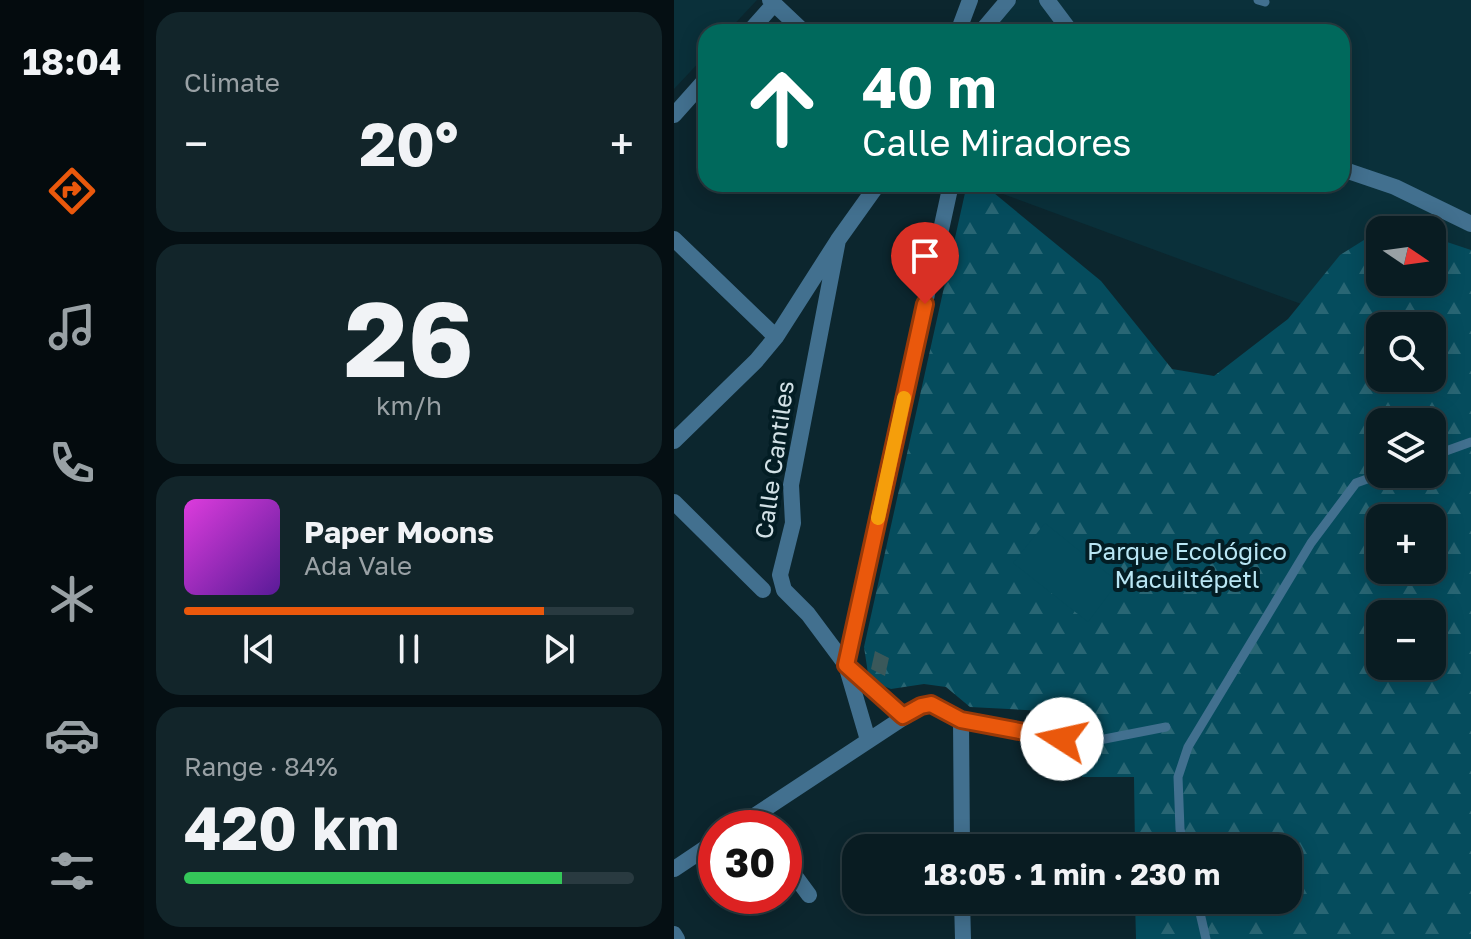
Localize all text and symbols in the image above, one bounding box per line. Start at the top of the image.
text: 18:04 [22,40,122,83]
text: 40 m [862,53,996,120]
icon: ahead [730,56,834,160]
text: Climate [184,67,280,98]
text: 20° [360,107,459,179]
text: − [184,117,208,170]
text: + [610,117,634,170]
text: Calle Miradores [862,121,1131,164]
icon: directions [44,163,100,219]
north arrow [1366,216,1446,296]
map controls [1366,216,1446,680]
pin [891,222,959,304]
icon: arrive [903,234,947,278]
text: 26 [344,275,474,400]
icon: music [44,299,100,355]
button: search [1366,312,1446,392]
street label: Calle Cantiles [748,379,799,541]
text: km/h [376,390,442,421]
button: layers [1366,408,1446,488]
icon: phone [44,435,100,491]
button: + [1366,504,1446,584]
text: Paper Moons [304,514,494,550]
park label: Parque Ecológico Macuiltépetl [1087,536,1287,593]
text: Ada Vale [304,550,412,581]
icon: climate [44,571,100,627]
button: − [1366,600,1446,680]
icon: previous [237,627,281,671]
icon: pause [387,627,431,671]
icon: next [537,627,581,671]
position arrow [1020,697,1104,781]
icon: car [44,707,100,763]
text: Range · 84% [184,751,338,782]
text: 420 km [184,791,399,863]
speed limit sign: 30 [698,810,802,914]
icon: filters [44,843,100,899]
text: 18:05 · 1 min · 230 m [924,856,1220,892]

